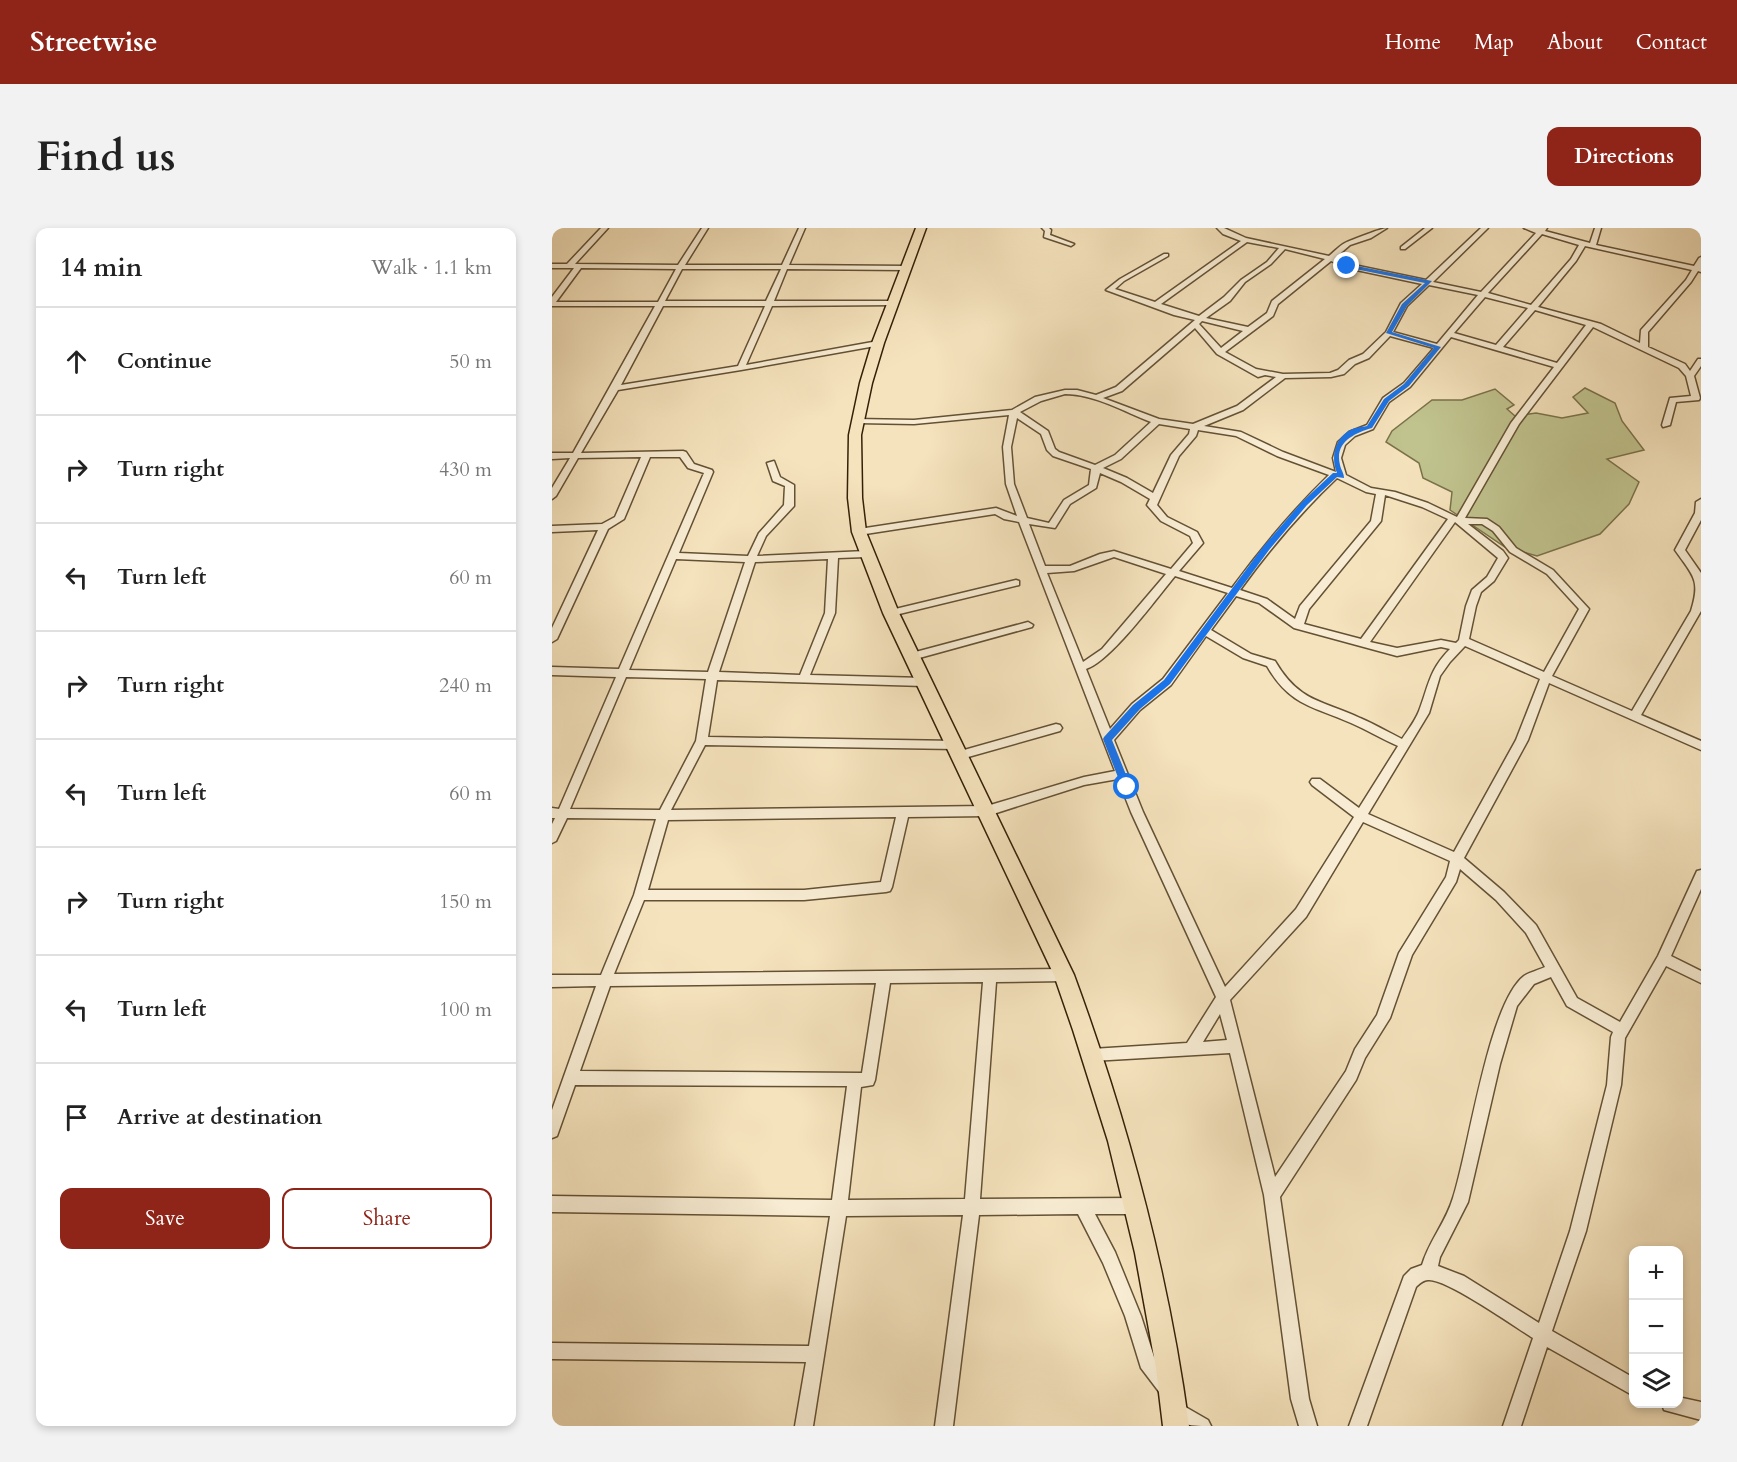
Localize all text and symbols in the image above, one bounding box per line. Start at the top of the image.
text: Streetwise [30,23,158,61]
text: Home [1385,28,1441,57]
text: Map [1474,28,1514,57]
text: About [1547,28,1603,57]
text: Contact [1636,28,1707,57]
button: Directions [1547,127,1701,186]
text: Find us [36,128,176,185]
text: 14 min [60,250,143,285]
route end [1333,252,1359,278]
text: Walk · 1.1 km [371,254,492,281]
icon: ahead [60,345,93,378]
text: Continue [117,346,212,376]
text: 50 m [449,348,492,375]
icon: right [60,453,93,486]
text: Turn right [117,454,224,484]
text: 430 m [439,456,492,483]
icon: left [60,561,93,594]
text: Turn left [117,562,206,592]
text: 60 m [449,564,492,591]
icon: right [60,669,93,702]
text: Turn right [117,670,224,700]
text: 240 m [439,672,492,699]
route start [1113,773,1139,799]
icon: left [60,777,93,810]
text: Turn left [117,778,206,808]
text: 60 m [449,780,492,807]
icon: right [60,885,93,918]
text: Turn right [117,886,224,916]
text: 150 m [439,888,492,915]
icon: left [60,993,93,1026]
text: Turn left [117,994,206,1024]
text: 100 m [439,996,492,1023]
icon: arrive [60,1101,93,1134]
text: Arrive at destination [117,1102,322,1132]
button: Save [60,1188,270,1249]
button: Share [282,1188,492,1249]
map controls [1629,1246,1683,1408]
button: + [1629,1246,1683,1300]
button: − [1629,1300,1683,1354]
button: layers [1629,1354,1683,1408]

